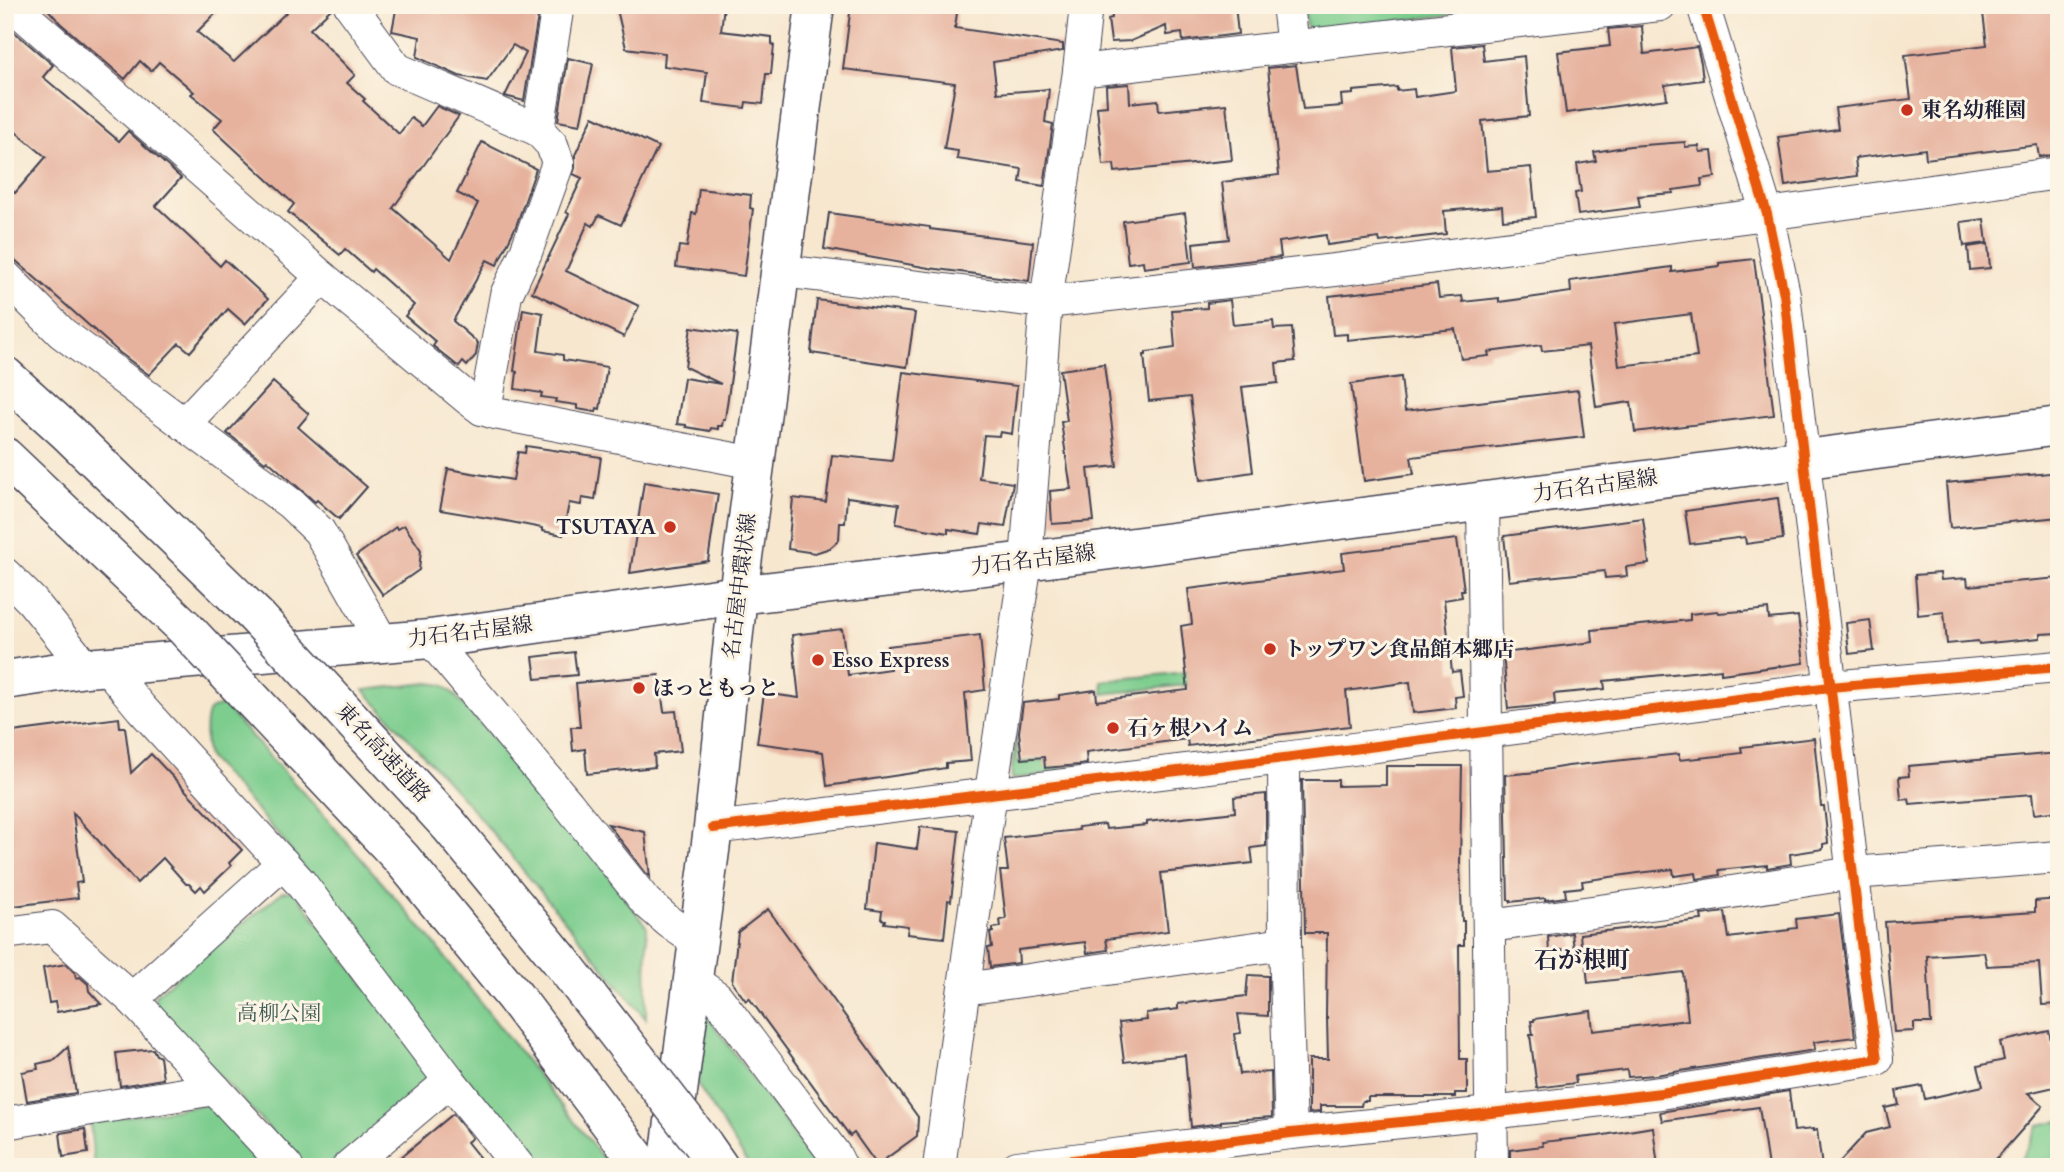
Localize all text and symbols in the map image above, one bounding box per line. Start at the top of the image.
place label: 東名幼稚園 [1921,96,2026,125]
marker: 東名幼稚園 [1899,102,1915,118]
street label: 力石名古屋線 [1531,463,1659,509]
street label: 名古屋中環状線 [717,511,763,661]
place label: TSUTAYA [556,513,656,542]
marker: TSUTAYA [662,519,678,535]
street label: 力石名古屋線 [969,538,1097,582]
street label: 力石名古屋線 [406,610,534,654]
place label: トップワン食品館本郷店 [1284,635,1514,664]
marker: トップワン食品館本郷店 [1262,641,1278,657]
place label: Esso Express [832,646,950,675]
marker: Esso Express [810,652,826,668]
place label: ほっともっと [653,674,779,703]
marker: ほっともっと [631,680,647,696]
street label: 東名高速道路 [329,697,437,809]
place label: 石ヶ根ハイム [1127,714,1253,743]
marker: 石ヶ根ハイム [1105,720,1121,736]
district label: 石が根町 [1534,944,1630,977]
park label: 高柳公園 [237,999,321,1028]

